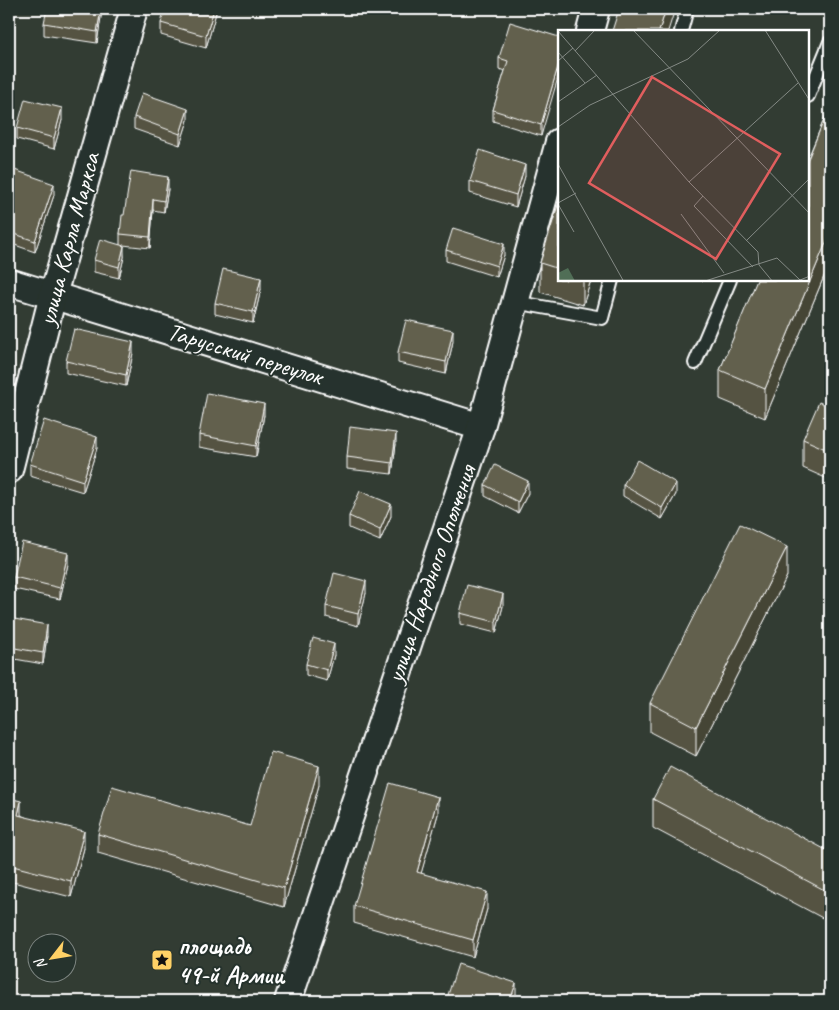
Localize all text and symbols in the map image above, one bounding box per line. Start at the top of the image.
inset map [558,30,809,281]
street label: улица Карла Маркса [30,147,108,331]
street label: Тарусский переулок [164,315,329,394]
street label: улица Народного Ополчения [378,459,484,689]
place label: площадь 49-й Армии [178,930,286,991]
north arrow [28,932,78,982]
place icon: площадь 49-й Армии [150,948,174,972]
text: N [31,954,51,973]

